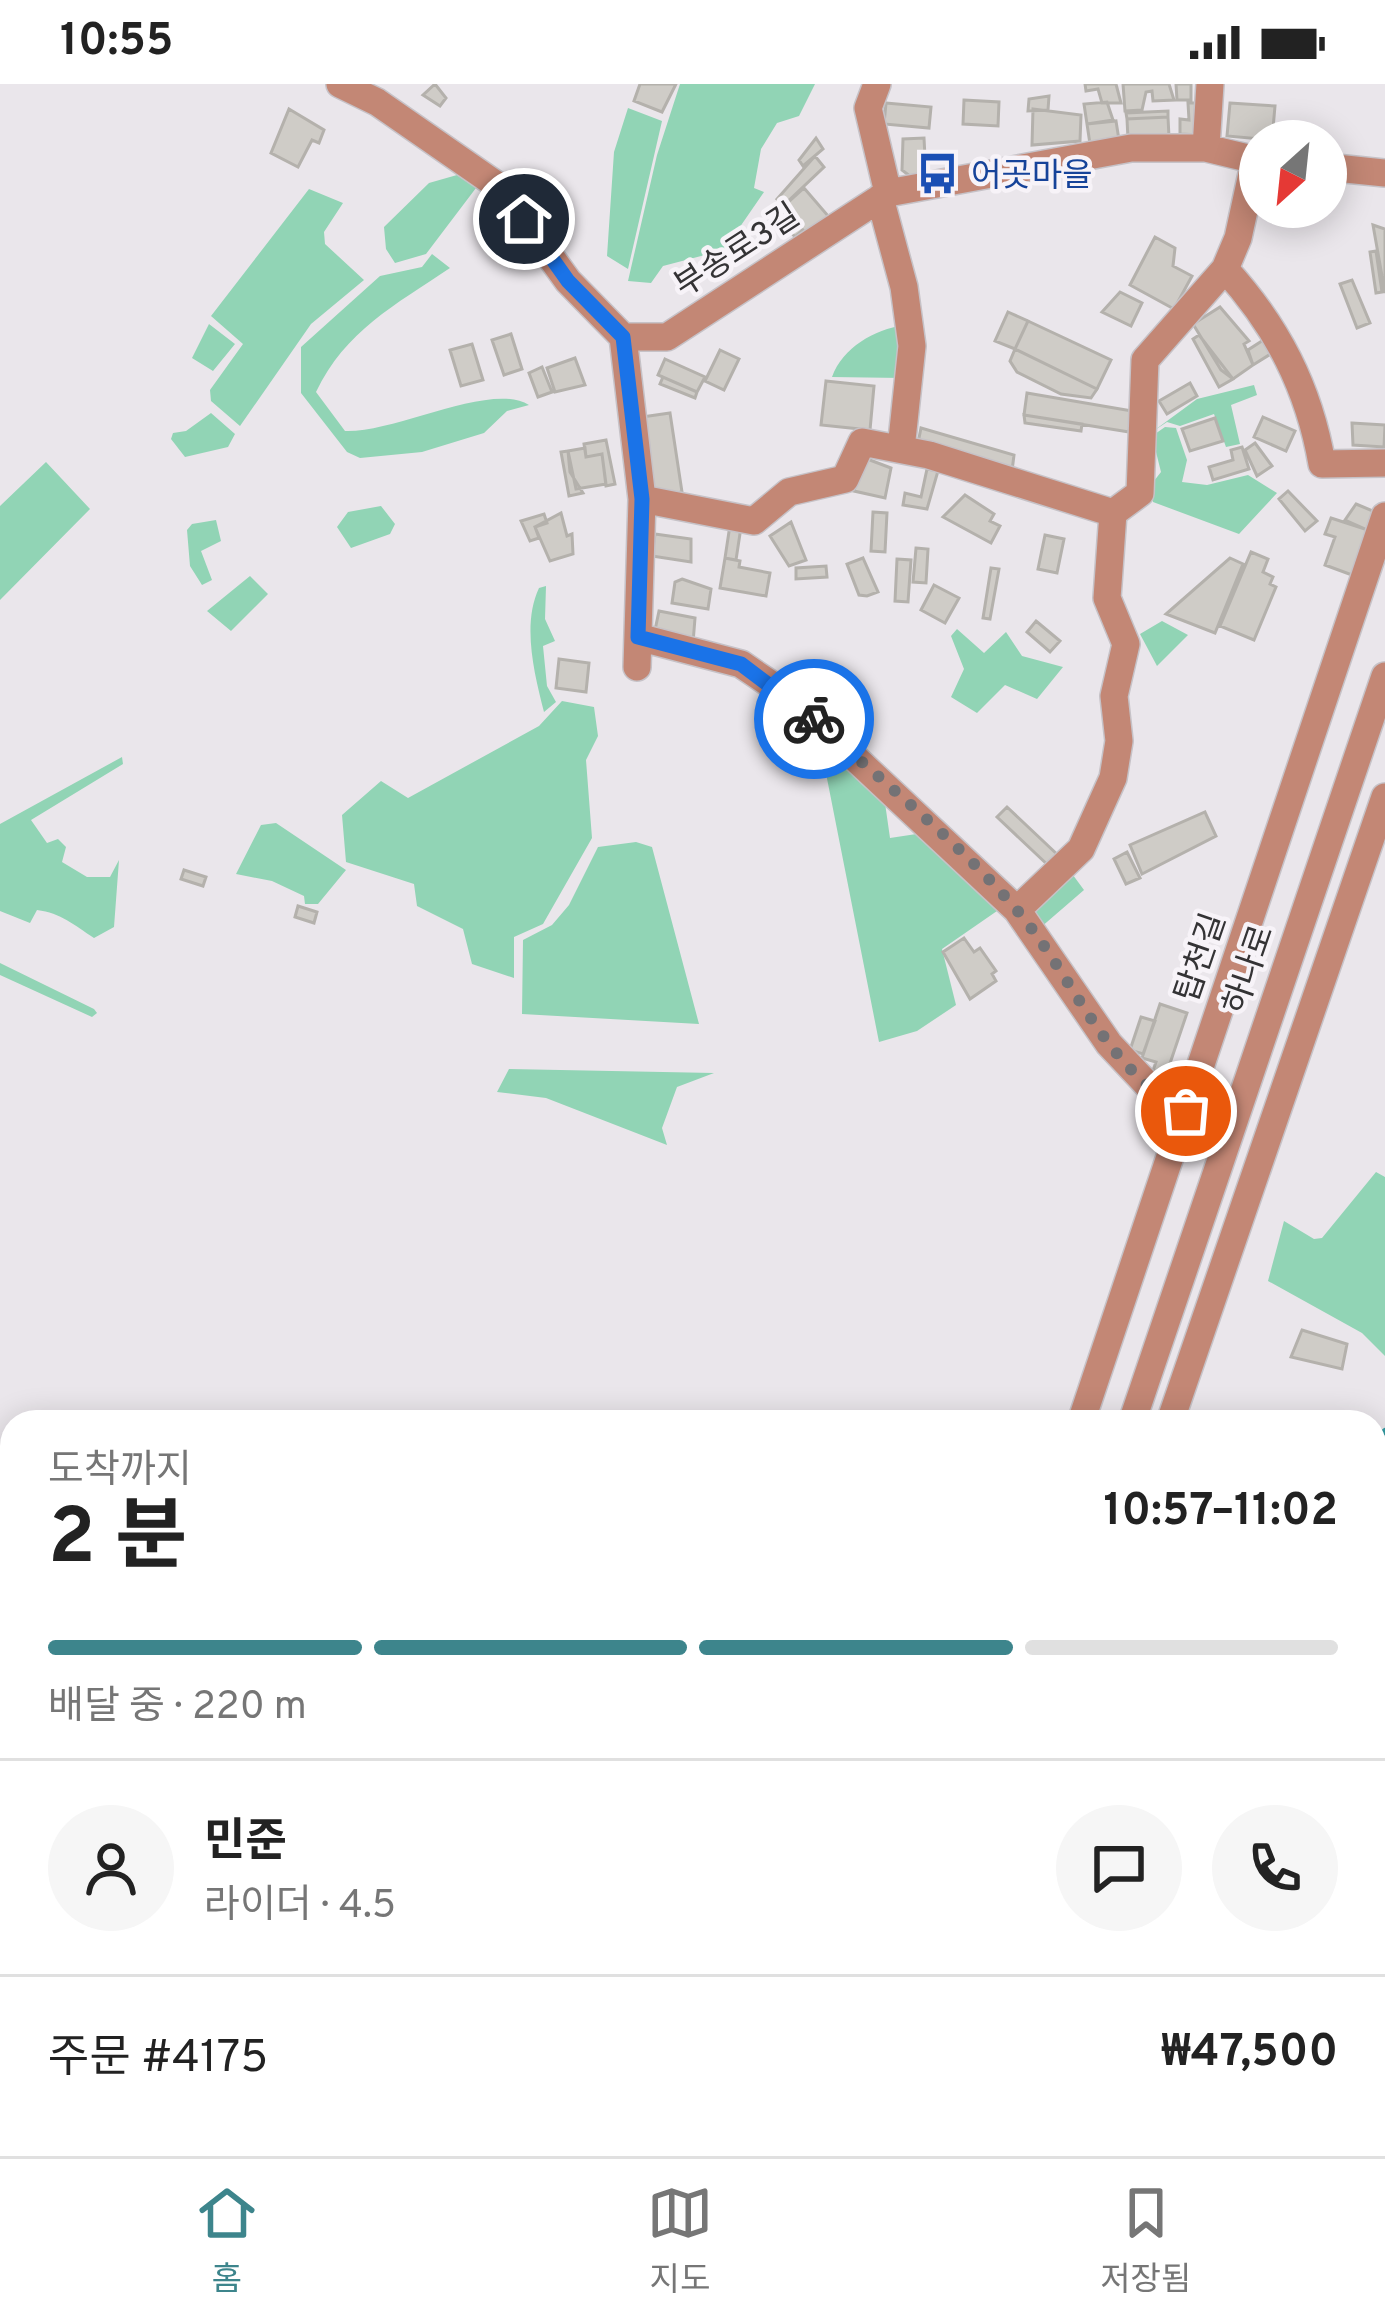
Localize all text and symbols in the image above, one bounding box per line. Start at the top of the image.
text: 10:55 [60,14,174,71]
north arrow [1239,120,1347,228]
map controls [1239,120,1347,228]
bus stop icon: 어곳마을 [914,151,960,197]
place label: 어곳마을 [971,157,1092,199]
pin [473,168,575,270]
icon: home [491,186,557,252]
street label: 부송로3길 [667,196,809,308]
courier [754,659,874,779]
icon: bike [781,686,847,752]
street label: 탑천길 [1168,908,1237,1008]
street label: 하나로 [1216,920,1285,1020]
pin [1135,1060,1237,1162]
icon: bag [1153,1078,1219,1144]
text: 도착까지 [48,1448,192,1497]
text: 10:57–11:02 [1104,1484,1338,1541]
text: 2 분 [48,1492,187,1591]
text: 배달 중 · 220 m [48,1684,307,1733]
button: person [48,1805,174,1931]
button: chat [1056,1805,1182,1931]
button: phone [1212,1805,1338,1931]
text: 민준 [204,1815,287,1872]
text: 라이더 · 4.5 [204,1883,396,1932]
text: ₩47,500 [1161,2025,1338,2082]
text: 주문 #4175 [48,2031,268,2088]
tab: 홈 [194,2180,260,2303]
tab: 지도 [647,2180,713,2303]
tab: 저장됨 [1100,2180,1191,2303]

